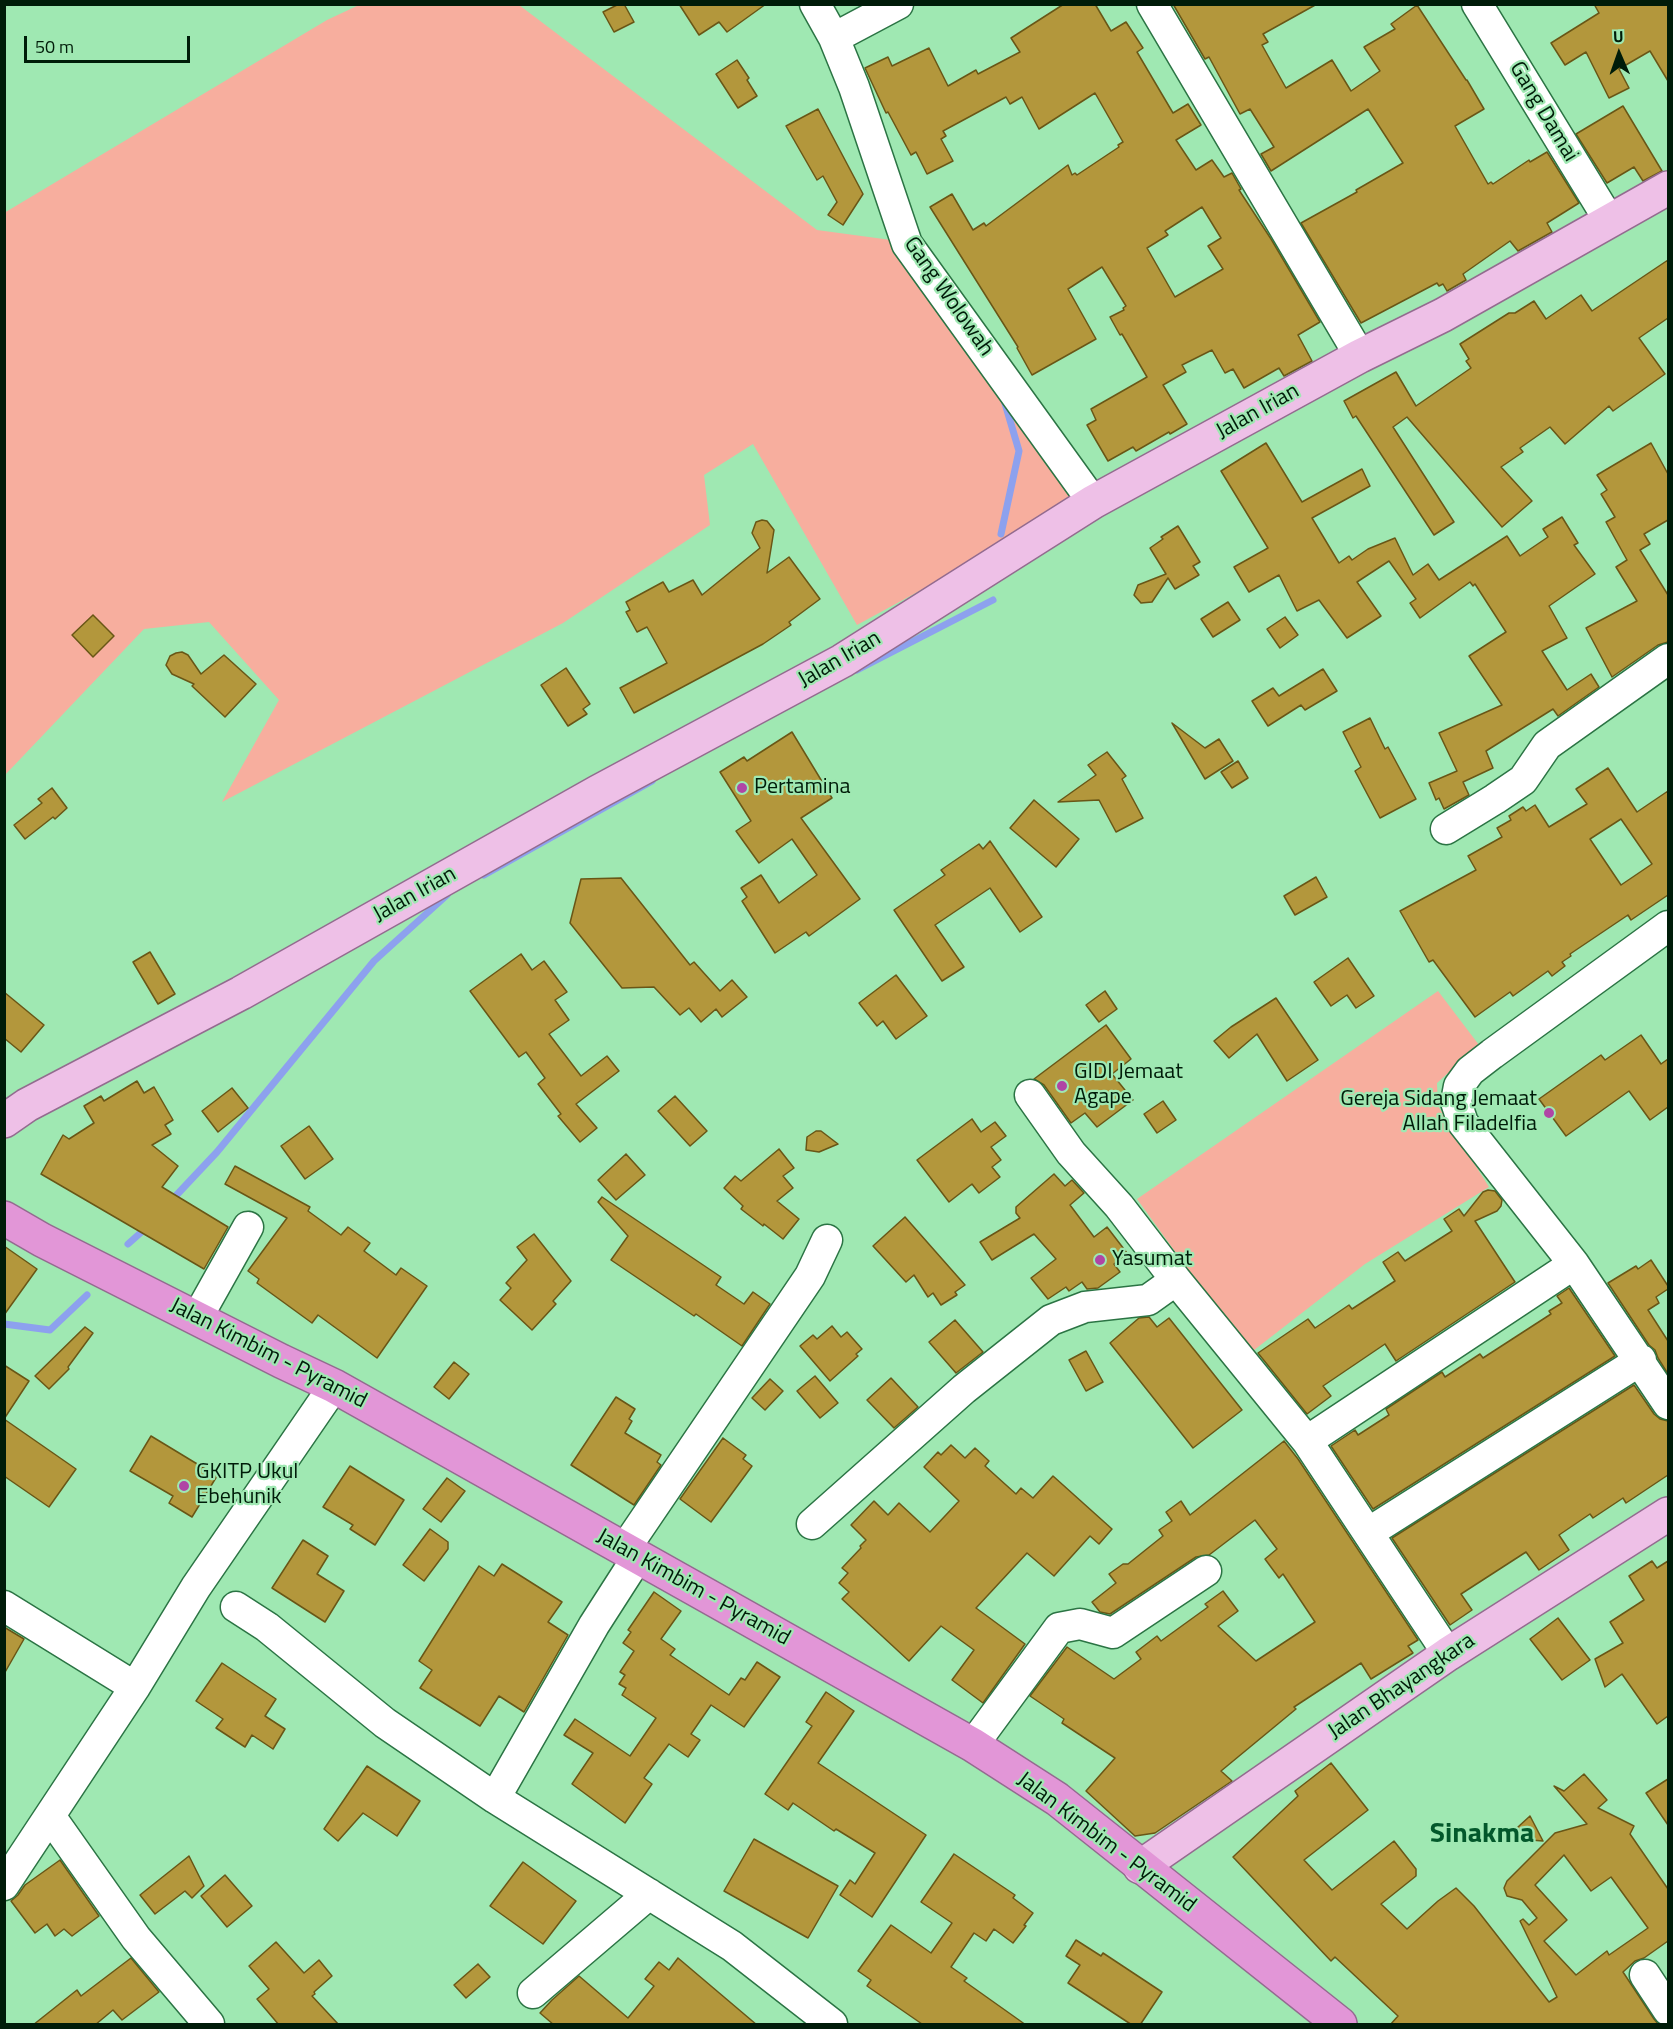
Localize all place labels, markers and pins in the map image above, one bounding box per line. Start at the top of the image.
place label: Pertamina [754,775,850,801]
marker: Pertamina [735,781,749,795]
place label: GIDI Jemaat Agape [1074,1060,1183,1112]
marker: GIDI Jemaat Agape [1055,1079,1069,1093]
place label: Gereja Sidang Jemaat Allah Filadelfia [1340,1087,1537,1138]
marker: Gereja Sidang Jemaat Allah Filadelfia [1542,1106,1556,1120]
place label: Yasumat [1112,1247,1192,1273]
marker: Yasumat [1093,1253,1107,1267]
place label: GKITP Ukul Ebehunik [196,1460,298,1512]
marker: GKITP Ukul Ebehunik [177,1479,191,1493]

